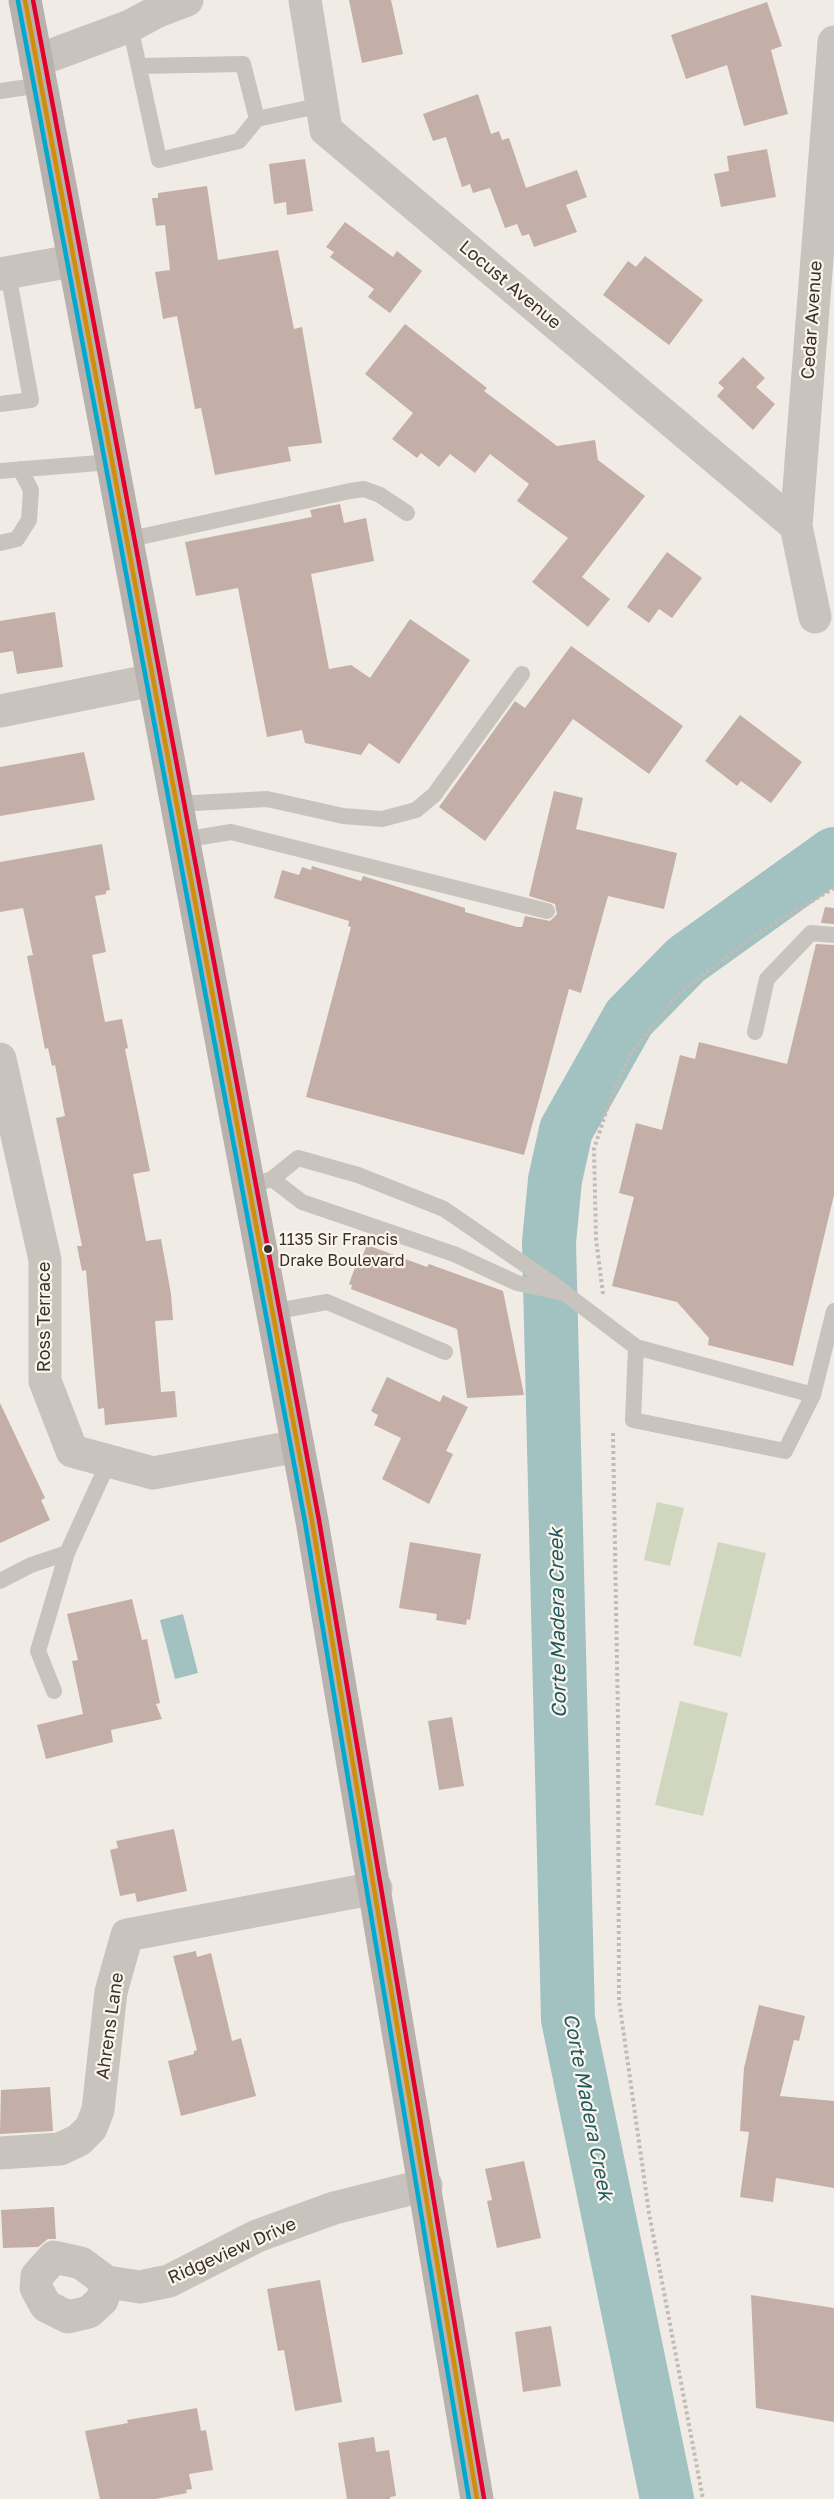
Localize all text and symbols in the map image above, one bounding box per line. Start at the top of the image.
street label: Locust Avenue [455,236,565,334]
street label: Cedar Avenue [797,260,827,380]
place label: 1135 Sir Francis Drake Boulevard [279,1230,405,1268]
marker: 1135 Sir Francis Drake Boulevard [262,1243,274,1255]
street label: Ross Terrace [33,1262,55,1372]
water label: Corte Madera Creek [544,1528,572,1718]
street label: Ahrens Lane [92,1971,128,2081]
water label: Corte Madera Creek [558,2011,618,2203]
street label: Ridgeview Drive [165,2213,299,2289]

